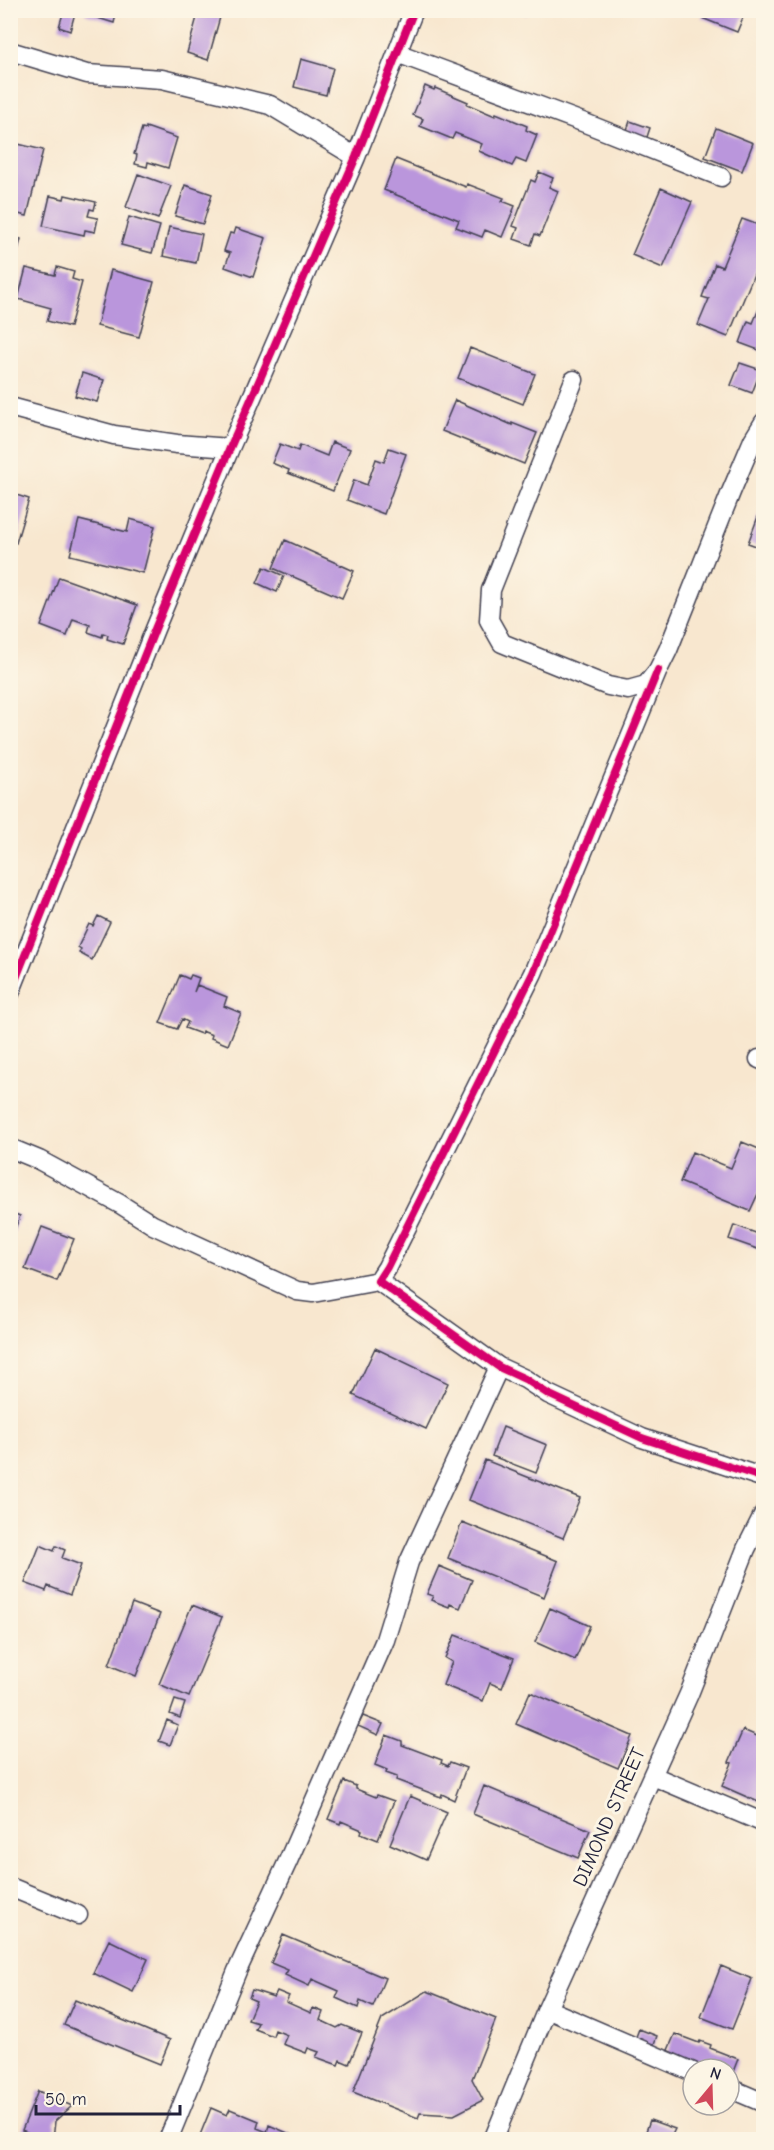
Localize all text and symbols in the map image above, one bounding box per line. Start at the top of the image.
street label: DIMOND STREET [568,1743,650,1890]
north arrow [681,2057,741,2117]
text: N [708,2064,723,2084]
scale bar [36,2078,180,2116]
text: 50 m [45,2089,87,2110]

